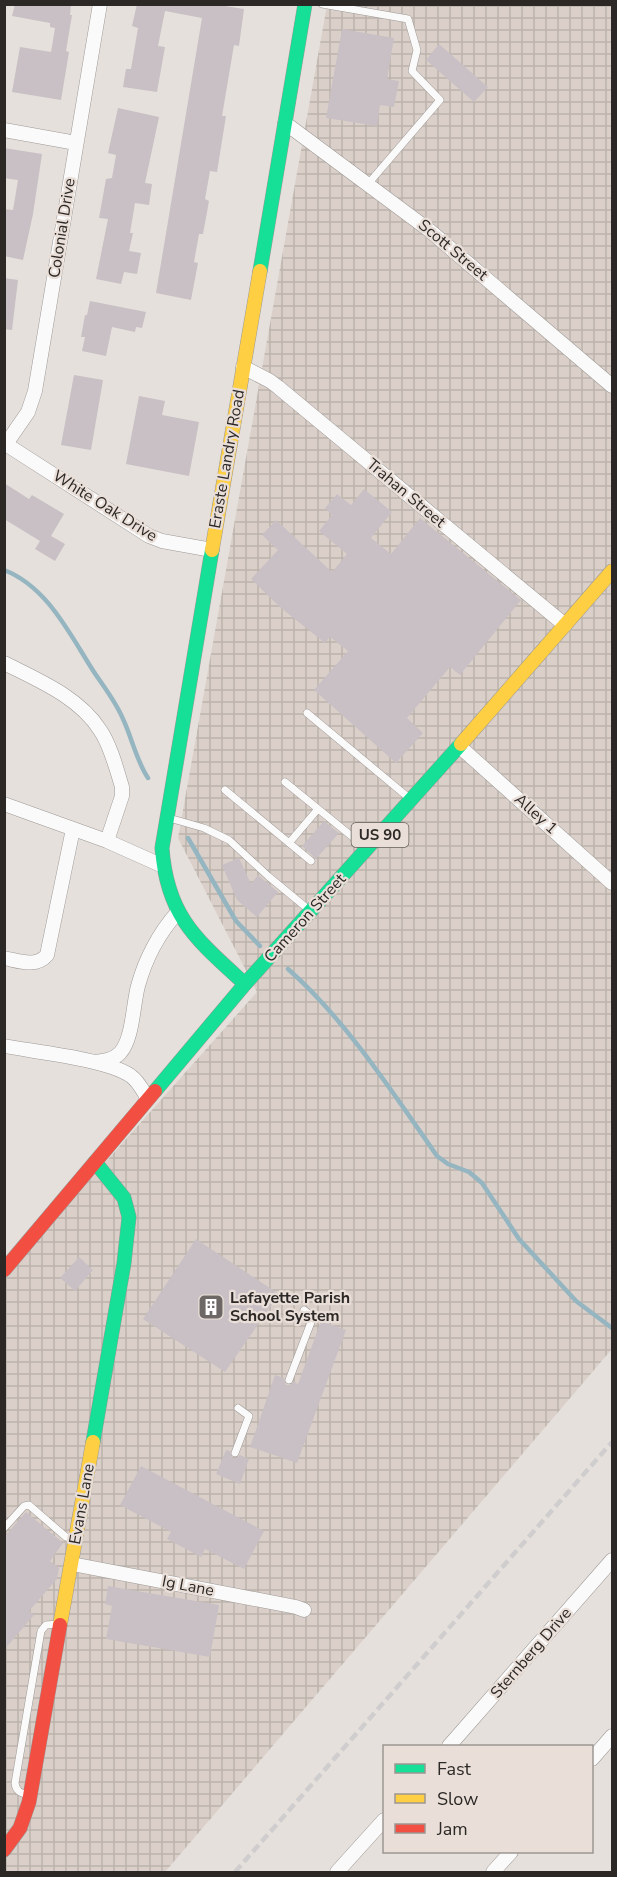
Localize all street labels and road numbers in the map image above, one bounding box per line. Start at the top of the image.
street label: Colonial Drive [43,177,81,279]
street label: Scott Street [413,214,493,286]
street label: Eraste Landry Road [204,388,250,530]
street label: Trahan Street [362,453,451,533]
street label: White Oak Drive [49,465,161,547]
street label: Alley 1 [510,789,562,839]
road number: US 90 [352,823,409,847]
street label: Cameron Street [259,869,351,967]
street label: Evans Lane [64,1462,100,1546]
street label: Ig Lane [160,1570,216,1602]
street label: Sternberg Drive [485,1603,577,1703]

